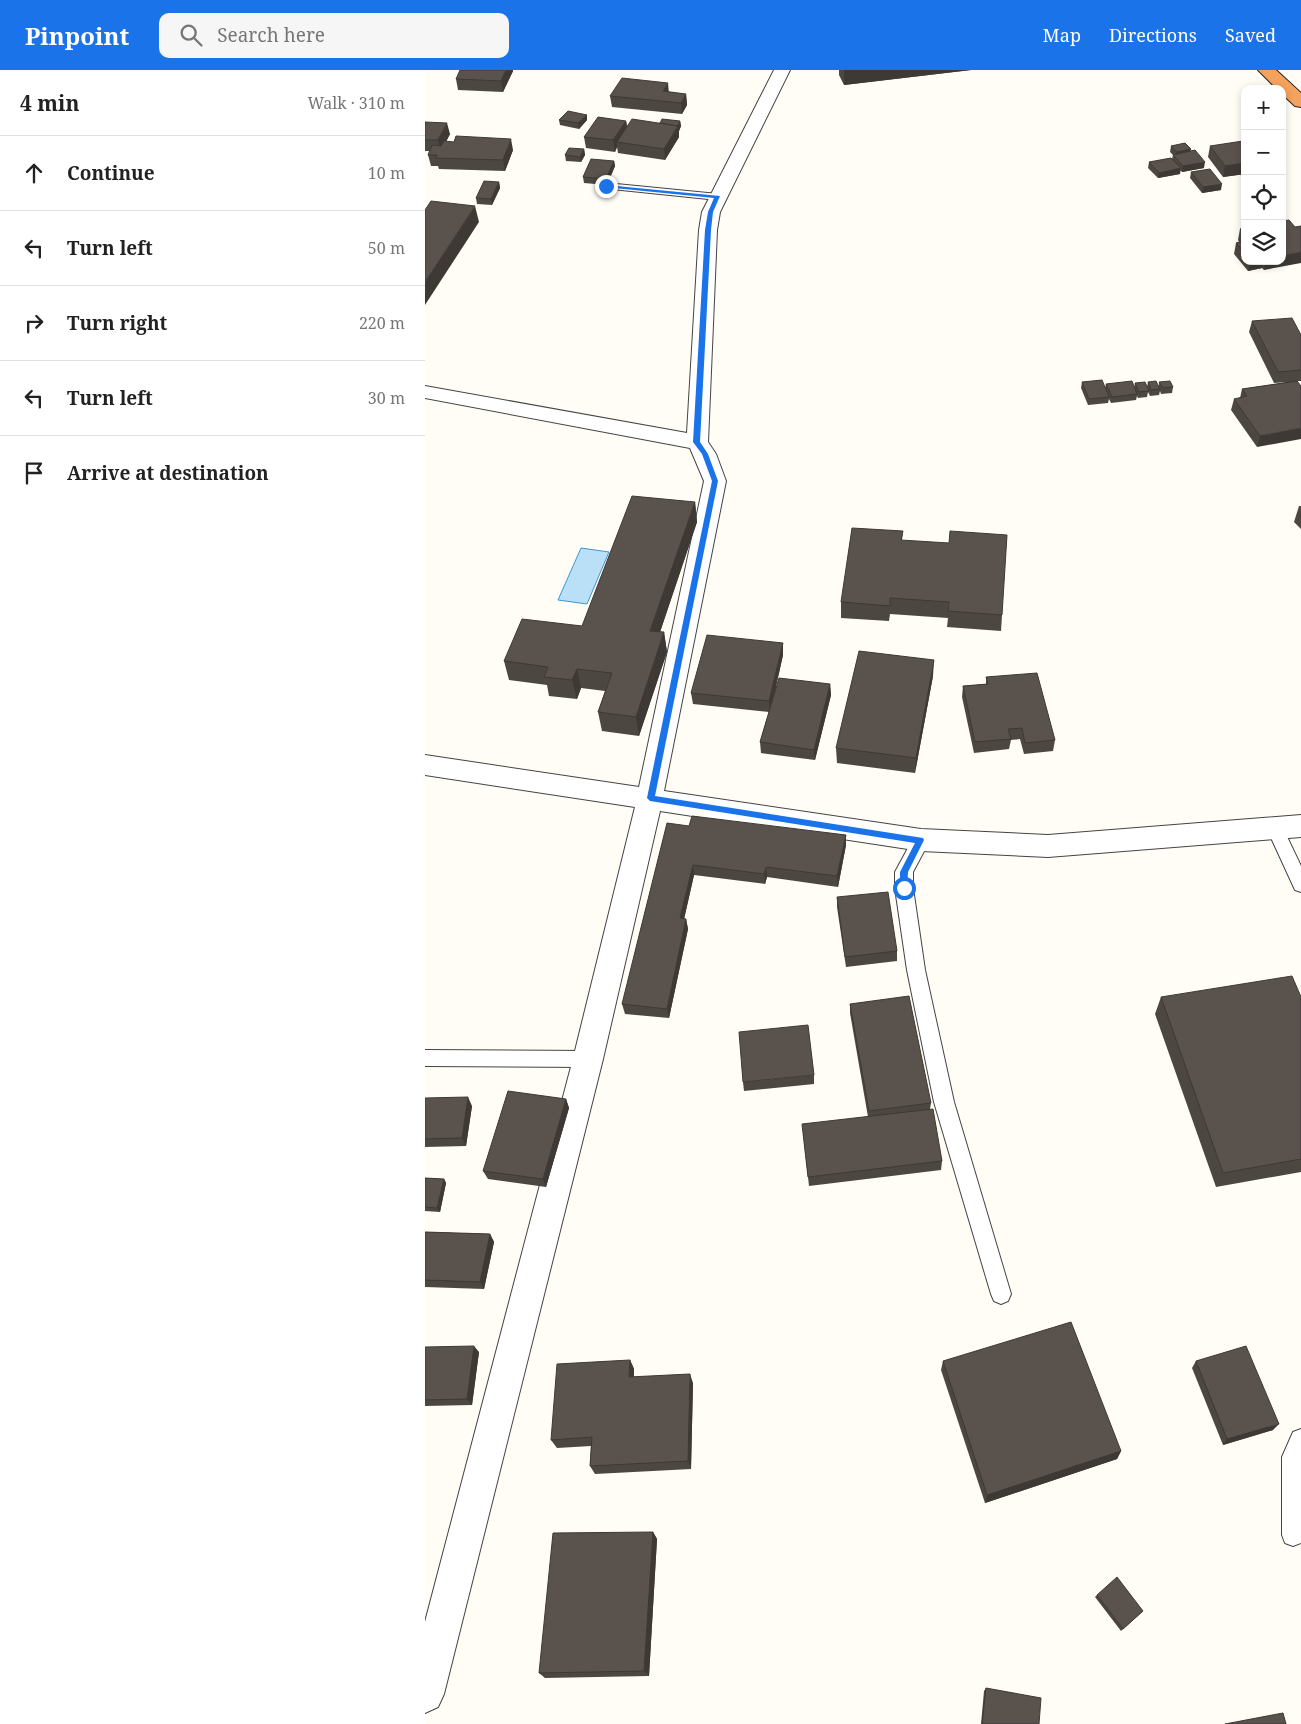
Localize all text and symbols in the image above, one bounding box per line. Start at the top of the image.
search box [159,13,509,58]
text: Pinpoint [25,19,129,52]
icon: search [177,21,205,49]
text: Search here [217,22,325,48]
text: Map [1043,23,1081,47]
text: Directions [1109,23,1197,47]
text: Saved [1225,23,1276,47]
map controls [1241,85,1286,265]
button: + [1241,85,1286,130]
text: 4 min [20,89,79,117]
text: Walk · 310 m [308,92,405,114]
button: − [1241,130,1286,175]
icon: ahead [20,159,48,187]
text: Continue [67,160,155,186]
text: 10 m [368,162,405,184]
route end [595,175,618,198]
button: locate [1241,175,1286,220]
button: layers [1241,220,1286,265]
icon: left [20,234,48,262]
text: Turn left [67,235,153,261]
text: 50 m [368,237,405,259]
icon: right [20,309,48,337]
text: Turn right [67,310,167,336]
text: 220 m [359,312,405,334]
icon: left [20,384,48,412]
text: Turn left [67,385,153,411]
text: 30 m [368,387,405,409]
icon: arrive [20,459,48,487]
text: Arrive at destination [67,460,269,486]
route start [893,877,916,900]

